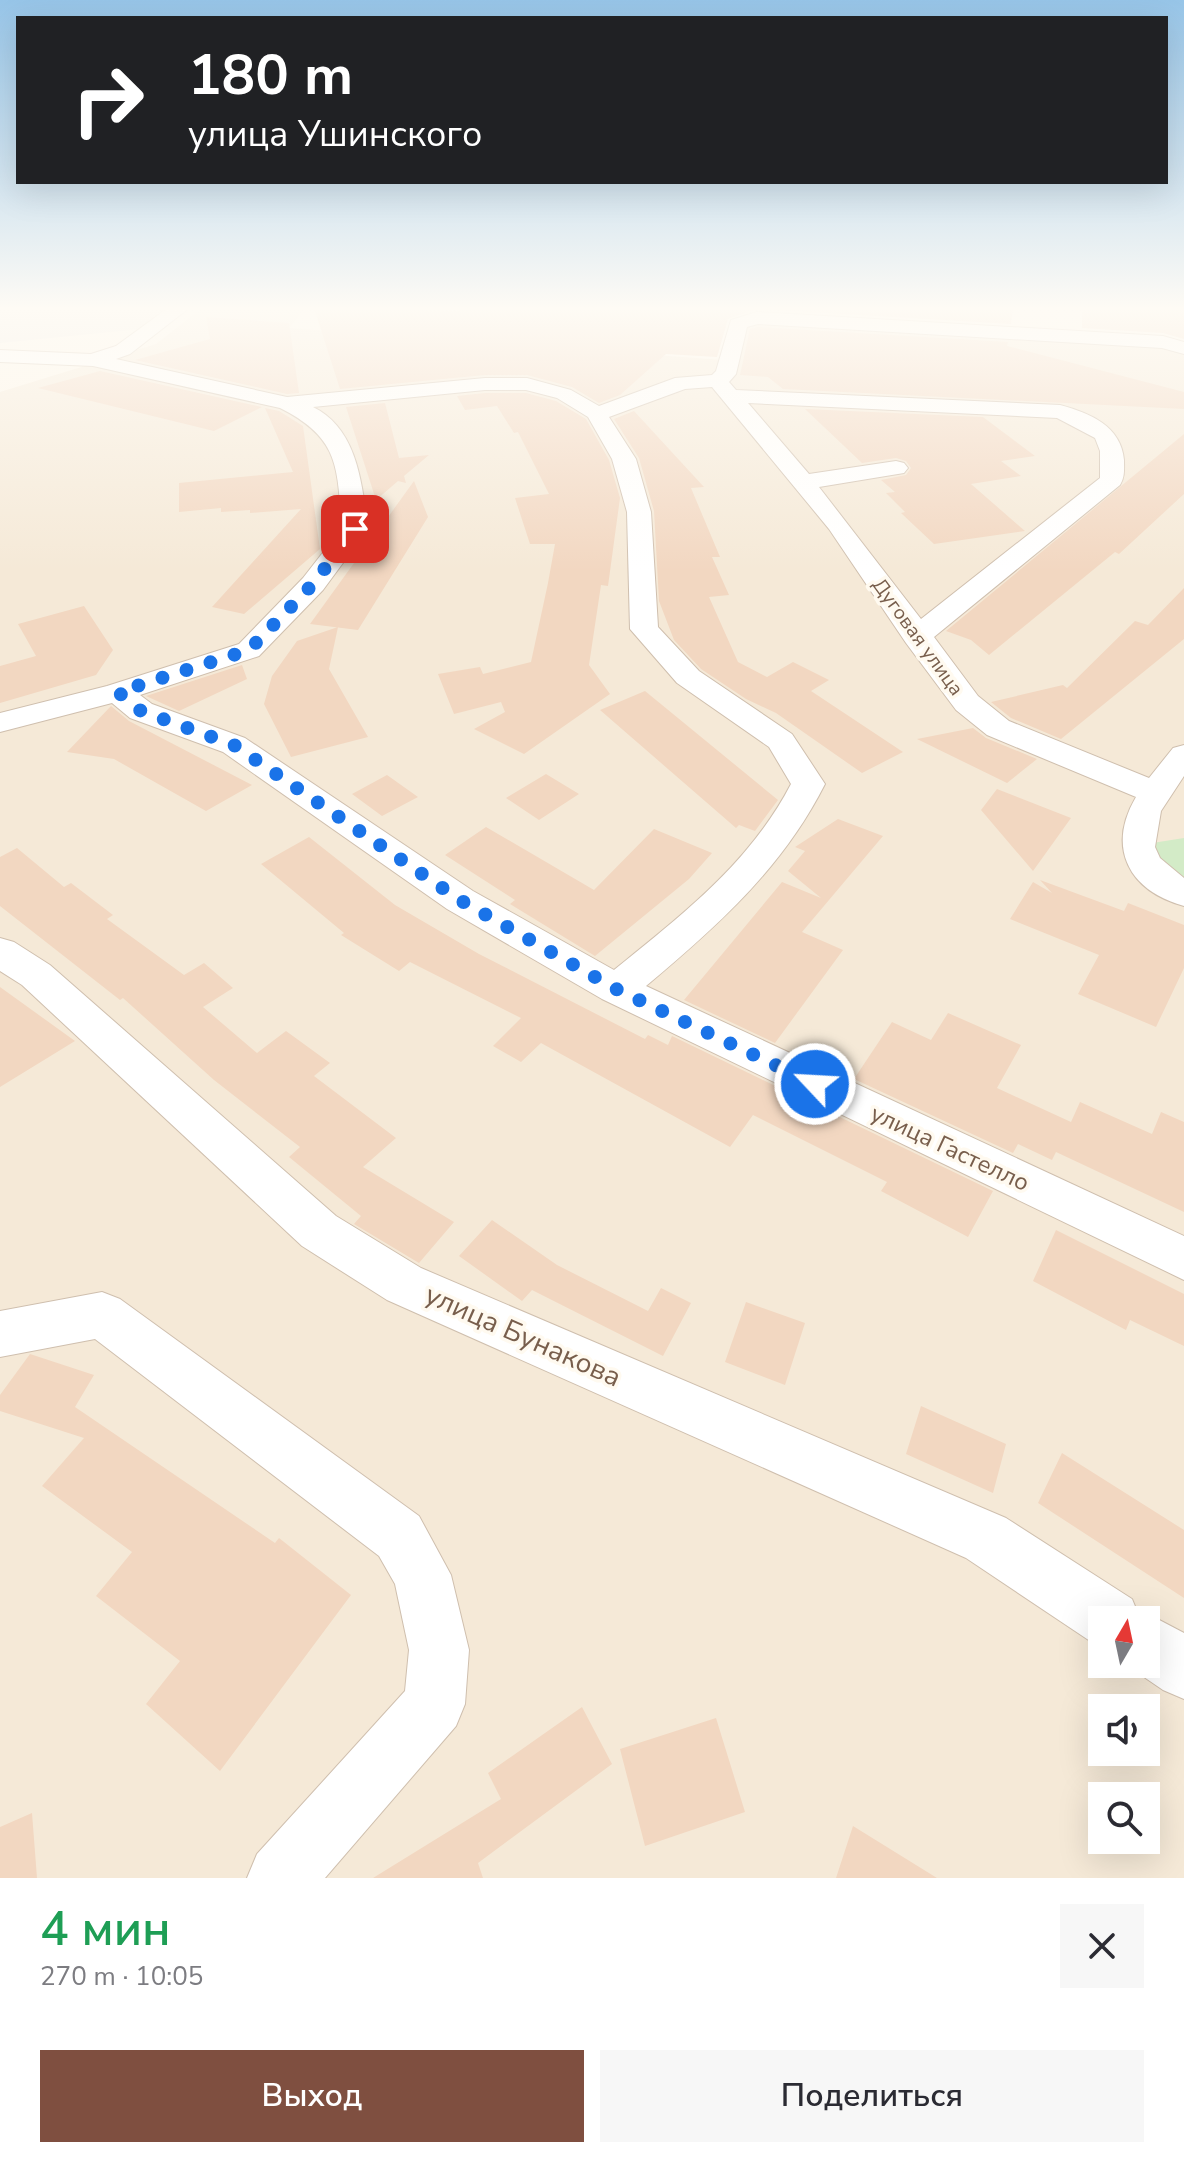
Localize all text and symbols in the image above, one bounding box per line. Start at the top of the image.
text: 180 m [188,37,353,114]
icon: right [56,48,160,152]
text: улица Ушинского [188,110,482,159]
pin [321,495,389,563]
icon: arrive [333,507,377,551]
street label: Дуговая улица [866,573,970,701]
position arrow [773,1042,857,1126]
street label: улица Гастелло [865,1097,1035,1199]
street label: улица Бунакова [419,1276,627,1396]
north arrow [1088,1606,1160,1678]
map controls [1088,1606,1160,1854]
button: sound [1088,1694,1160,1766]
button: search [1088,1782,1160,1854]
text: 4 мин [40,1896,171,1962]
button: close [1060,1904,1144,1988]
text: 270 m · 10:05 [40,1959,203,1994]
button: Выход [40,2050,584,2142]
button: Поделиться [600,2050,1144,2142]

